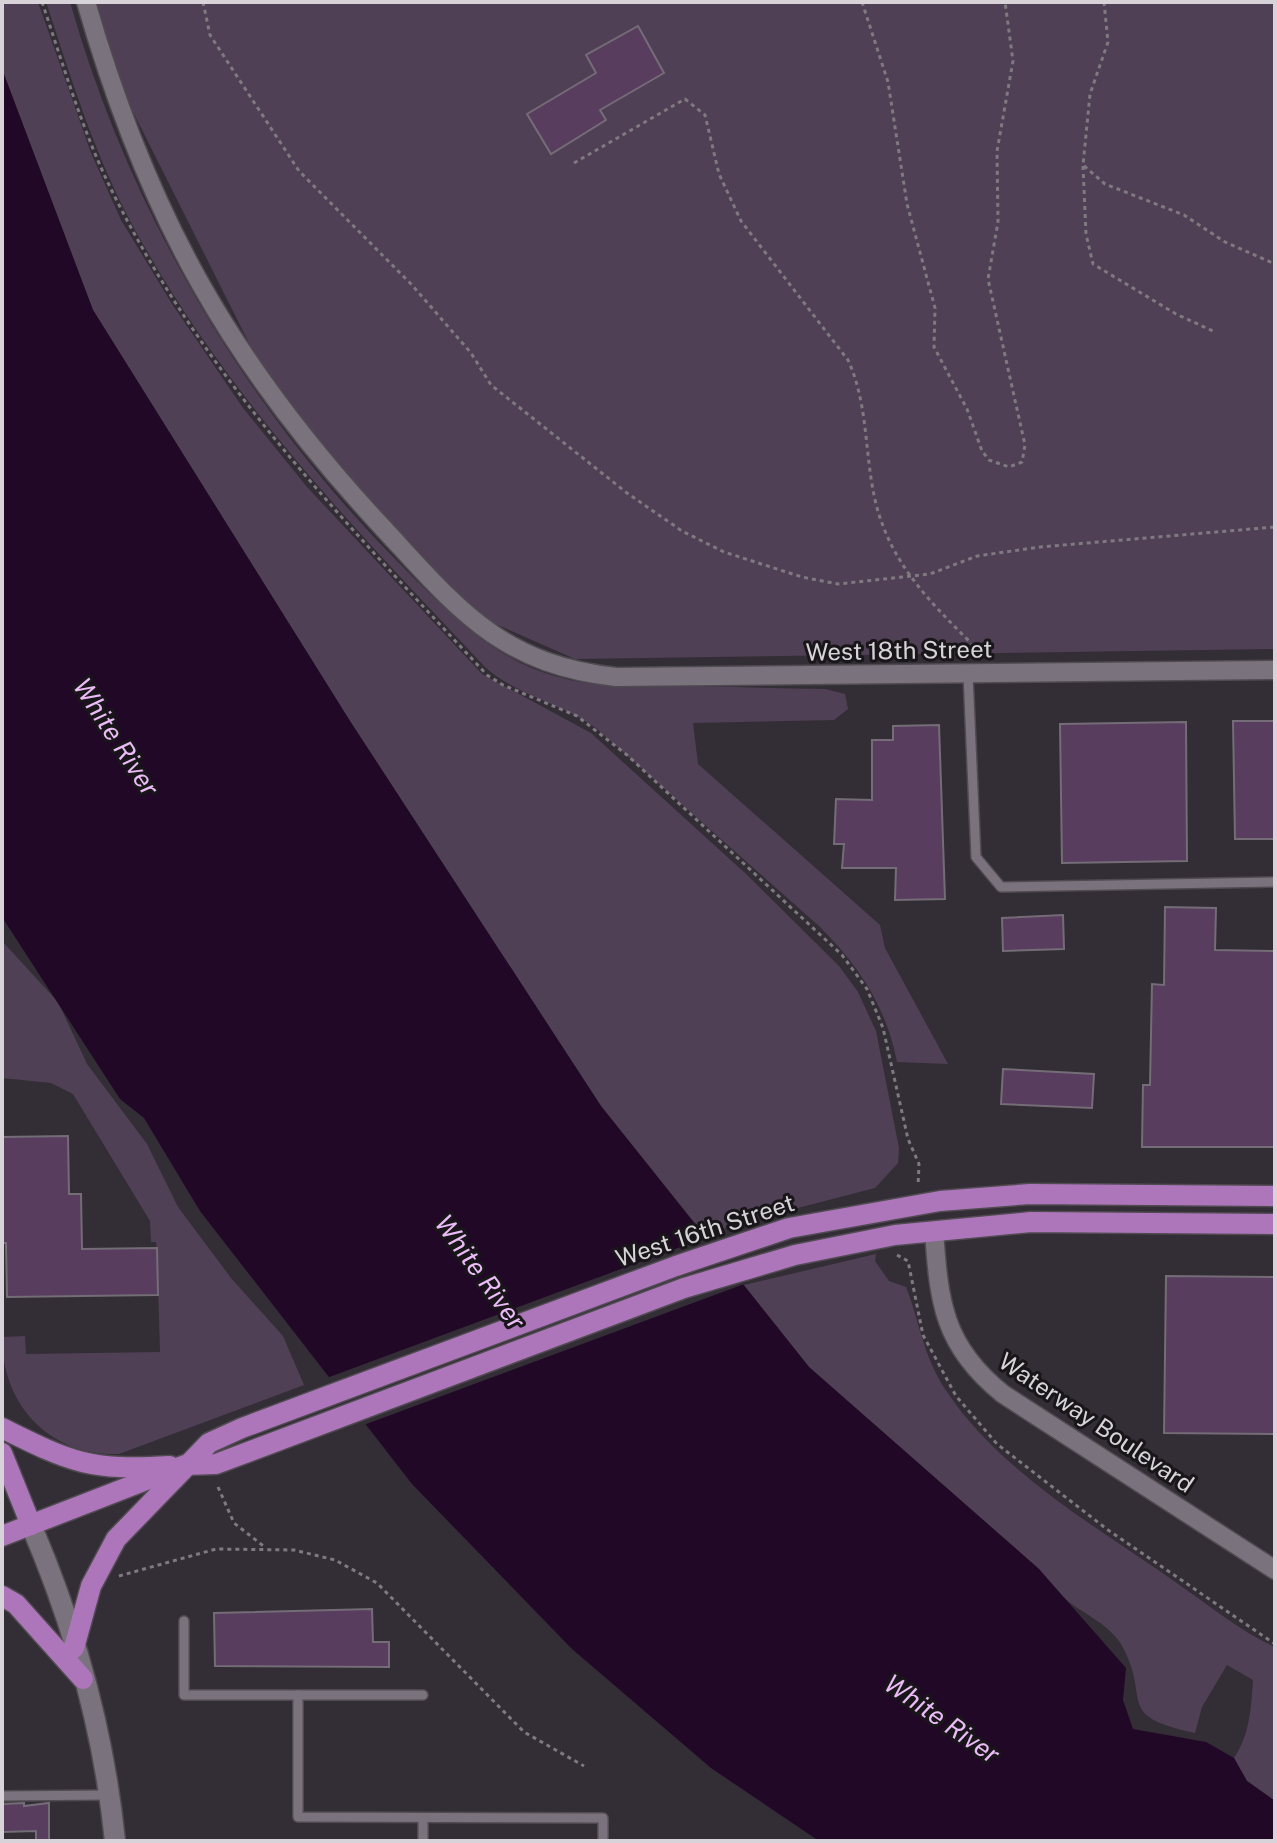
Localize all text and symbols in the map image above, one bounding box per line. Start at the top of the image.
street label: West 18th Street [805,634,993,666]
water label: White River [67,672,166,801]
street label: West 16th Street [612,1188,798,1272]
water label: White River [429,1208,532,1335]
street label: Waterway Boulevard [994,1346,1199,1498]
water label: White River [879,1668,1006,1770]

